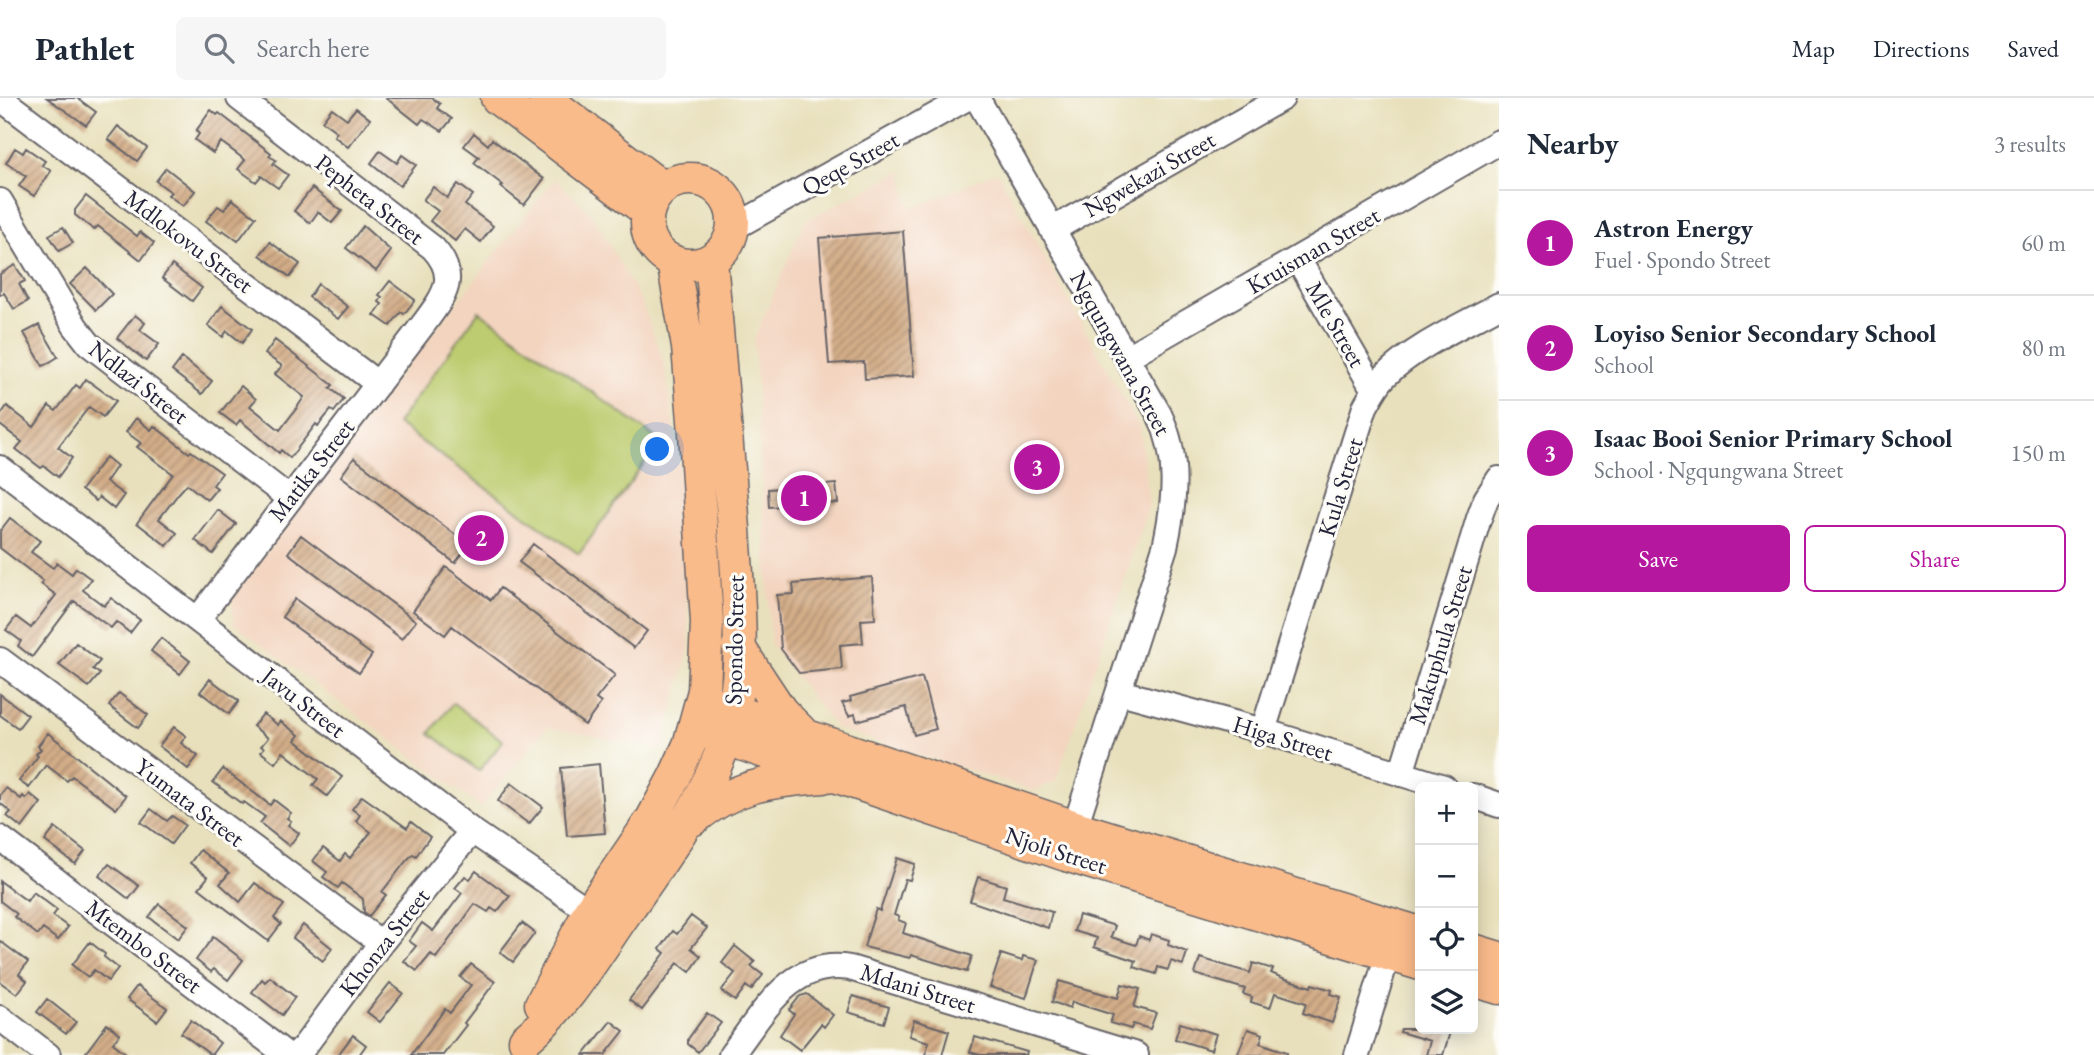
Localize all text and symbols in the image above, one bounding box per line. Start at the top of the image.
search box [176,17,666,80]
text: Pathlet [35,27,134,70]
icon: search [200,29,238,67]
text: Search here [256,31,369,65]
text: Map [1792,33,1835,64]
text: Directions [1873,33,1970,64]
text: Saved [2008,33,2059,64]
street label: Qeqe Street [796,123,905,202]
street label: Ngwekazi Street [1077,123,1221,224]
text: Nearby [1527,124,1619,163]
text: 3 results [1994,129,2066,159]
street label: Pepheta Street [309,147,431,251]
street label: Mdlokovu Street [118,182,260,300]
street label: Kruisman Street [1241,199,1386,301]
text: Astron Energy [1594,211,1753,245]
text: 1 [1544,228,1556,258]
text: 60 m [2021,228,2066,258]
text: Fuel · Spondo Street [1594,245,1771,275]
street label: Ngqungwana Street [1063,265,1179,441]
street label: Mle Street [1299,275,1373,373]
text: Loyiso Senior Secondary School [1594,316,1936,350]
street label: Ndlazi Street [83,333,196,431]
text: 2 [1544,333,1556,363]
text: 80 m [2021,333,2066,363]
text: School [1594,350,1654,380]
street label: Matika Street [261,412,361,528]
text: Isaac Booi Senior Primary School [1594,421,1952,455]
your location [640,432,674,466]
street label: Kula Street [1310,433,1370,540]
text: 3 [1544,438,1556,468]
text: 150 m [2010,438,2066,468]
pin: 3 [1014,441,1060,493]
text: School · Ngqungwana Street [1594,455,1843,485]
pin: 1 [781,472,827,524]
pin: 2 [458,512,504,564]
button: Save [1527,525,1790,592]
button: Share [1804,525,2066,592]
street label: Makuphula Street [1401,561,1479,728]
street label: Spondo Street [717,574,751,705]
street label: Javu Street [254,658,352,745]
street label: Higa Street [1229,708,1337,768]
street label: Yumata Street [129,751,251,854]
map controls [1415,782,1478,1034]
button: + [1415,782,1478,845]
street label: Njoli Street [1001,819,1111,881]
button: − [1415,845,1478,908]
street label: Khonza Street [332,881,436,1003]
street label: Mtembo Street [80,892,209,1000]
button: locate [1415,908,1478,971]
street label: Mdani Street [857,956,980,1020]
button: layers [1415,971,1478,1034]

